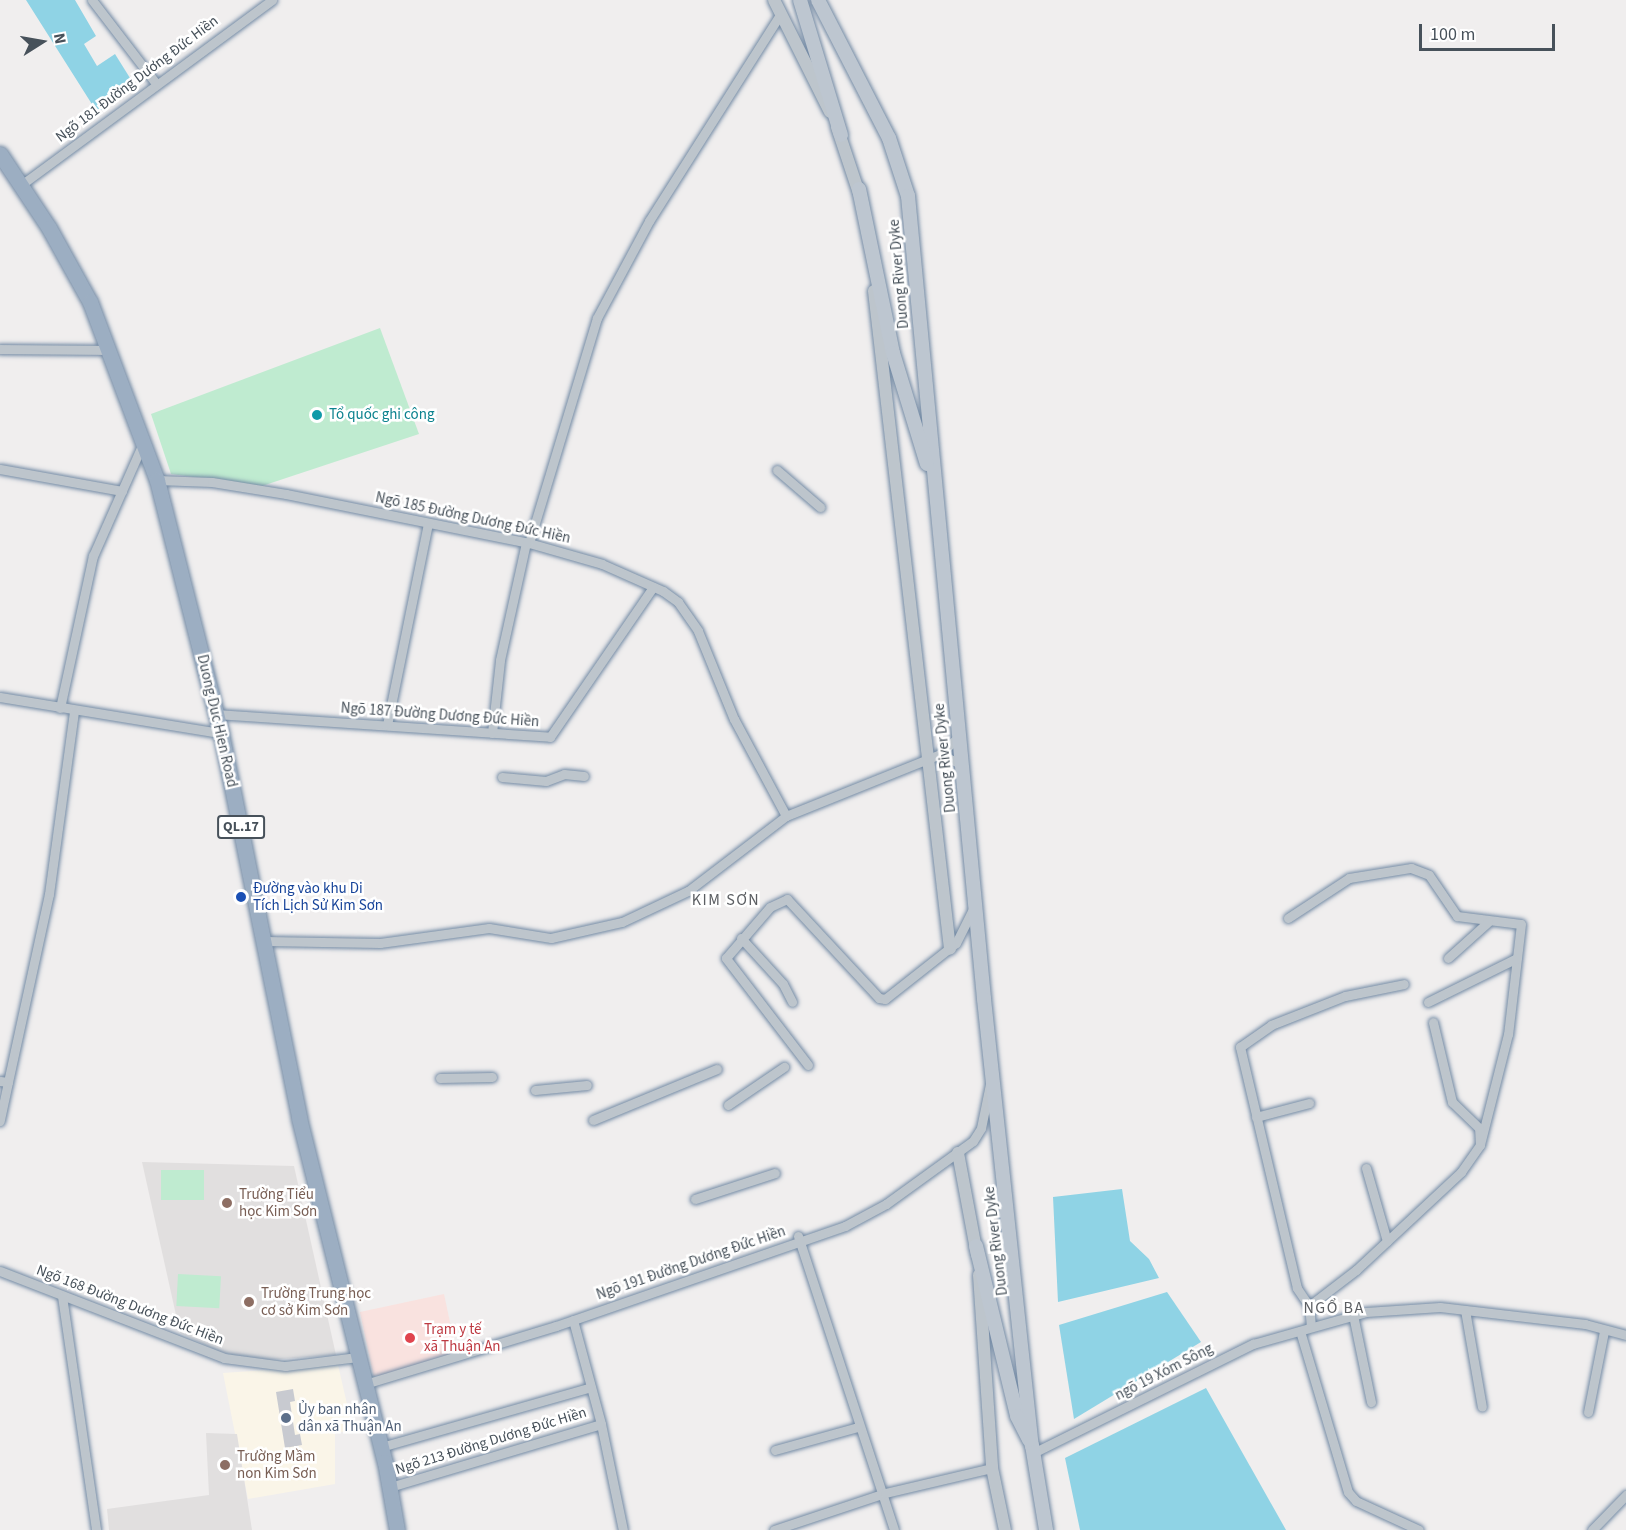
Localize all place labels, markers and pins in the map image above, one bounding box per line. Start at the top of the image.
place label: Tổ quốc ghi công [329,406,434,424]
marker: Tổ quốc ghi công [310,408,324,422]
place label: Đường vào khu Di Tích Lịch Sử Kim Sơn [253,879,383,914]
marker: Đường vào khu Di Tích Lịch Sử Kim Sơn [234,890,248,904]
place label: Trường Tiểu học Kim Sơn [239,1185,317,1220]
marker: Trường Tiểu học Kim Sơn [220,1196,234,1210]
place label: Trường Trung học cơ sở Kim Sơn [261,1284,371,1319]
marker: Trường Trung học cơ sở Kim Sơn [242,1295,256,1309]
place label: Trạm y tế xã Thuận An [424,1320,501,1355]
marker: Trạm y tế xã Thuận An [401,1329,419,1347]
place label: Ủy ban nhân dân xã Thuận An [298,1400,402,1435]
marker: Ủy ban nhân dân xã Thuận An [279,1411,293,1425]
place label: Trường Mầm non Kim Sơn [237,1447,317,1482]
marker: Trường Mầm non Kim Sơn [218,1458,232,1472]

